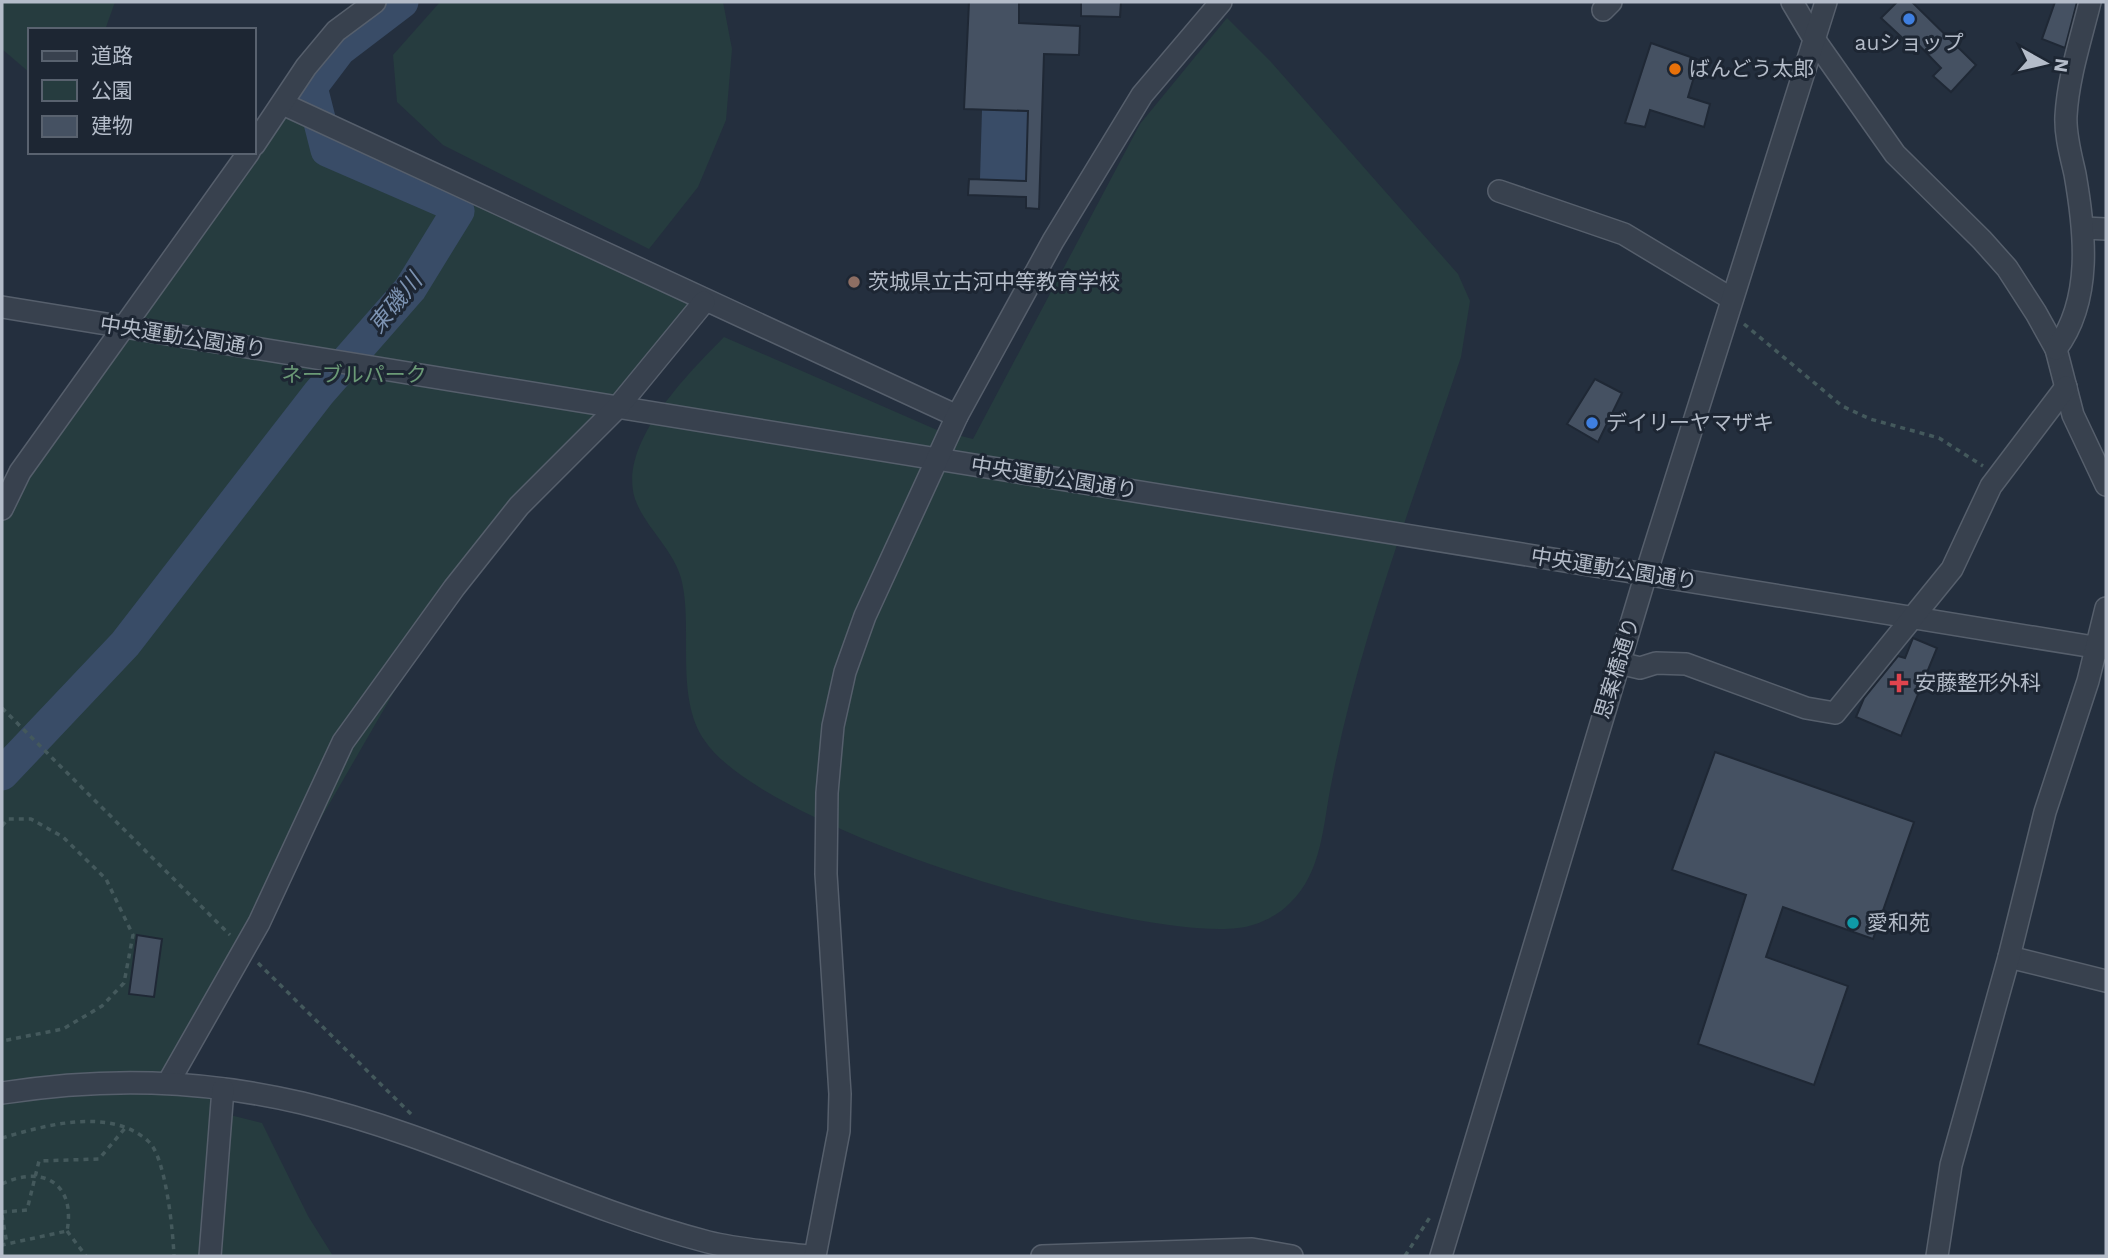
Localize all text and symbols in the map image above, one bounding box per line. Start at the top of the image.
marker: auショップ [1901,11,1917,27]
legend [28,28,256,154]
north arrow [2010,28,2080,98]
place label: auショップ [1855,30,1963,55]
text: 道路 [91,43,133,68]
place label: ばんどう太郎 [1689,56,1814,81]
text: N [2049,57,2074,74]
marker: ばんどう太郎 [1667,61,1683,77]
text: 公園 [91,78,133,103]
text: 建物 [91,113,133,138]
water label: 東磯川 [363,266,429,339]
place label: 茨城県立古河中等教育学校 [868,269,1120,294]
marker: 茨城県立古河中等教育学校 [846,274,862,290]
street label: 中央運動公園通り [98,311,268,362]
park label: ネーブルパーク [281,362,427,387]
place label: デイリーヤマザキ [1606,410,1774,435]
marker: デイリーヤマザキ [1584,415,1600,431]
street label: 中央運動公園通り [969,452,1139,503]
street label: 中央運動公園通り [1529,543,1699,594]
street label: 思案橋通り [1589,614,1644,722]
place label: 安藤整形外科 [1915,670,2041,695]
marker: 安藤整形外科 [1889,673,1909,693]
place label: 愛和苑 [1867,910,1930,935]
marker: 愛和苑 [1845,915,1861,931]

